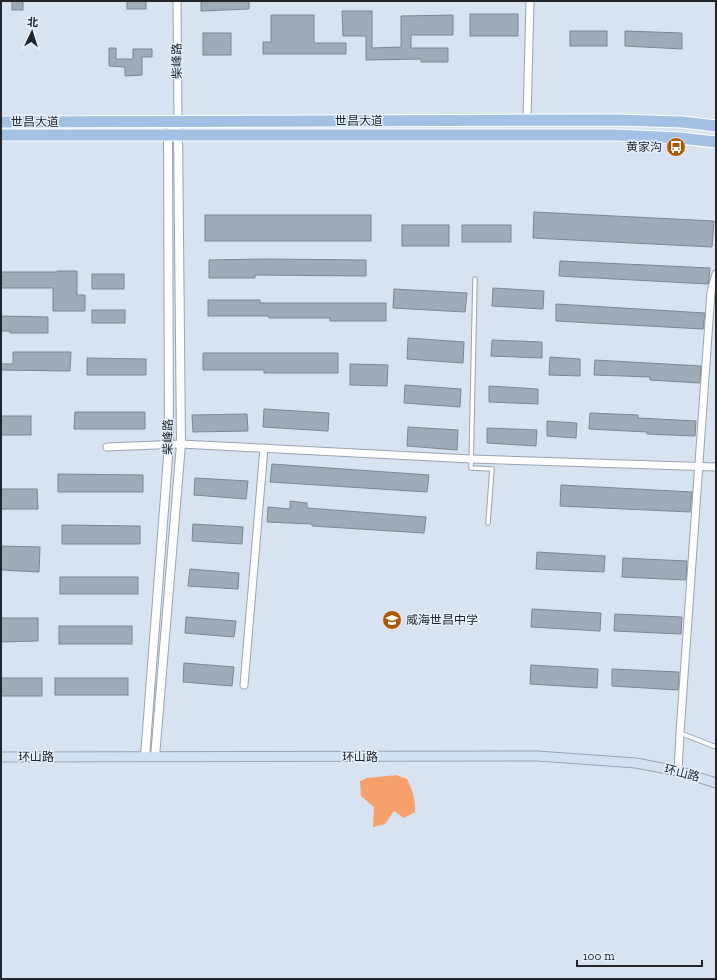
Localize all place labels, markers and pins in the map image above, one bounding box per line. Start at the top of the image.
bus stop icon: 黄家沟 [665,136,687,158]
place label: 黄家沟 [626,140,662,154]
school or university icon: 威海世昌中学 [381,609,403,631]
place label: 威海世昌中学 [406,613,478,627]

